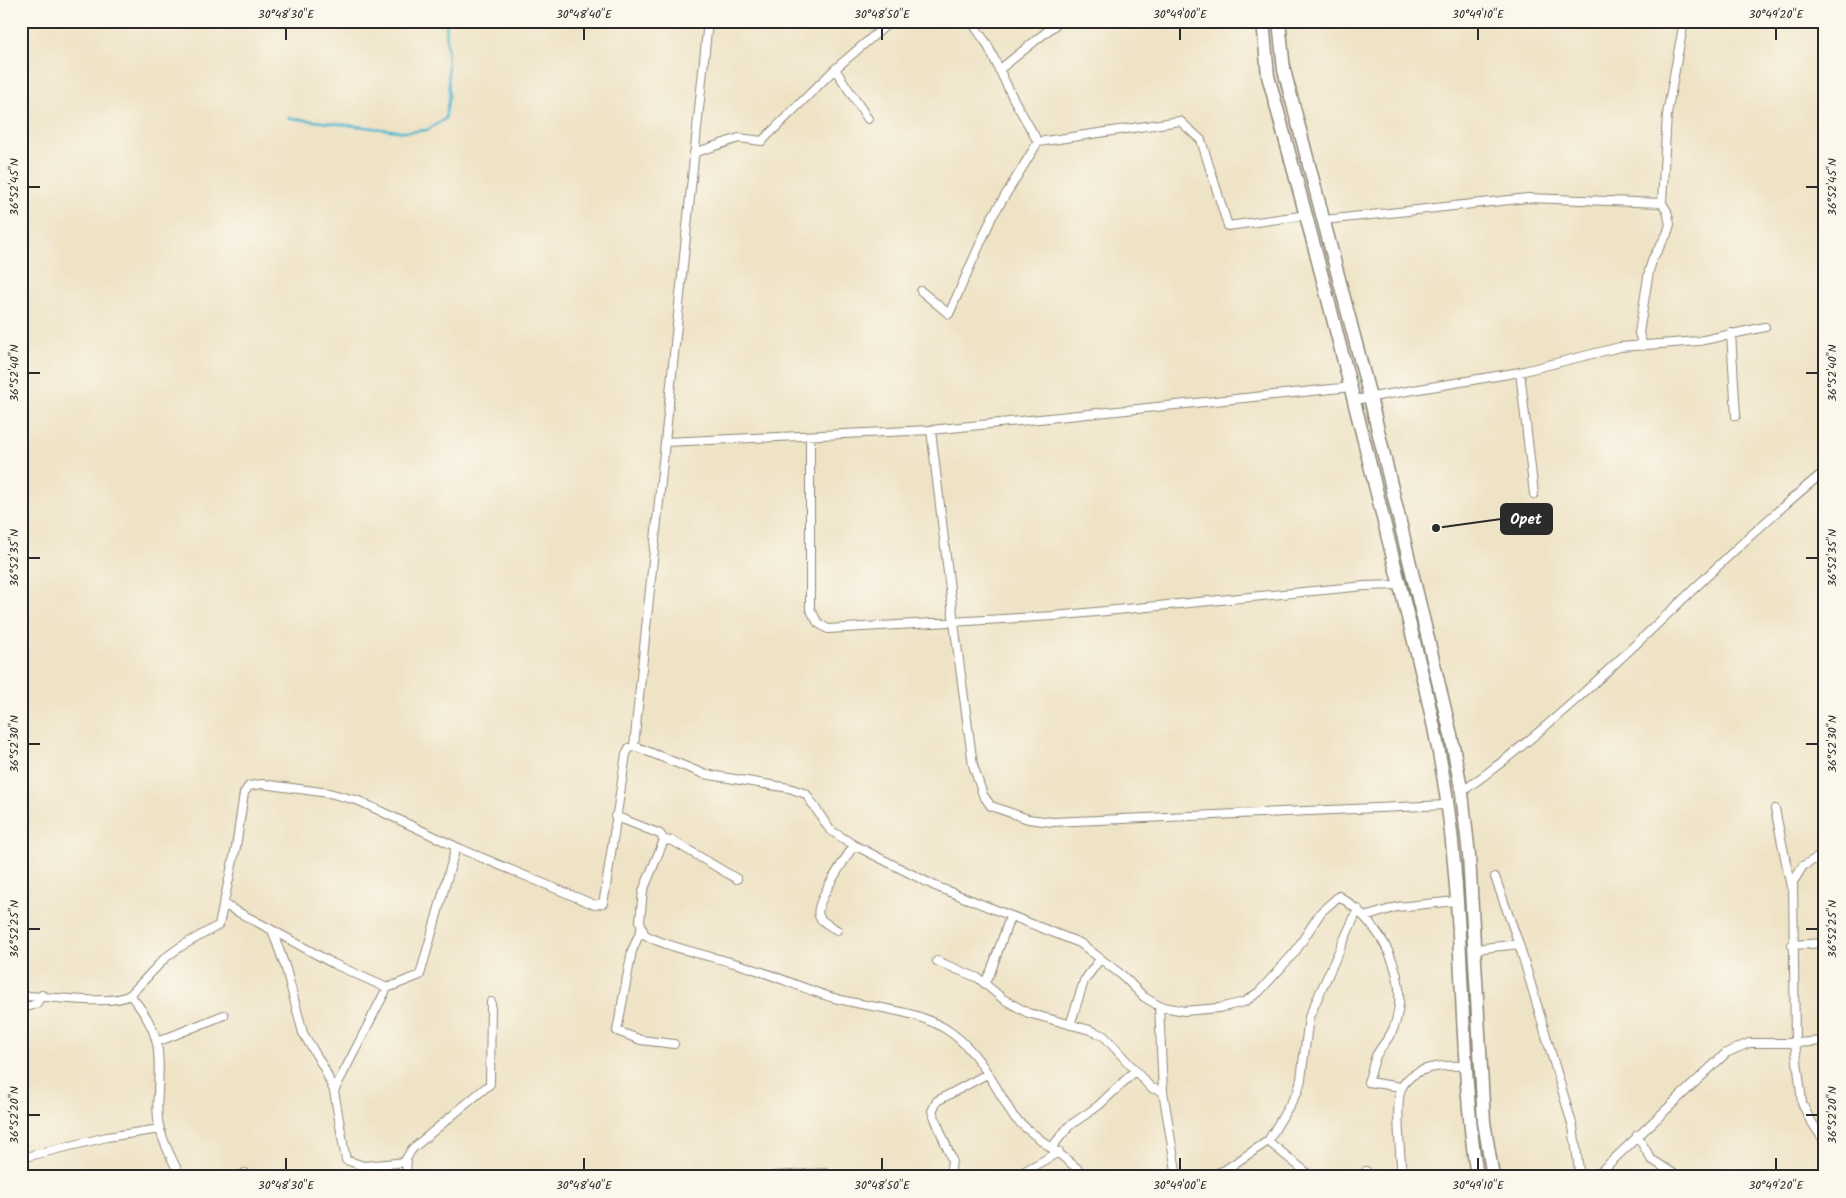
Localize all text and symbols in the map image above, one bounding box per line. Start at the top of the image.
text: 30°48'30"E [258,5,315,24]
text: 30°48'40"E [556,5,613,24]
text: 30°48'50"E [854,5,911,24]
text: 30°49'00"E [1153,5,1208,24]
text: 30°49'10"E [1452,5,1505,24]
text: 30°49'20"E [1748,5,1805,24]
text: 36°52'45"N [5,158,24,216]
text: 36°52'45"N [1823,158,1842,216]
text: 36°52'40"N [5,344,24,402]
text: 36°52'40"N [1823,344,1842,402]
callout: Opet [1501,504,1552,534]
text: Opet [1510,508,1542,532]
text: 36°52'35"N [5,529,24,587]
text: 36°52'35"N [1823,529,1842,587]
text: 36°52'30"N [5,715,24,773]
text: 36°52'30"N [1823,715,1842,773]
text: 36°52'25"N [5,900,24,958]
text: 36°52'25"N [1823,900,1842,958]
text: 36°52'20"N [5,1086,24,1144]
text: 36°52'20"N [1823,1086,1842,1144]
text: 30°48'30"E [258,1176,315,1195]
text: 30°48'40"E [556,1176,613,1195]
text: 30°48'50"E [854,1176,911,1195]
text: 30°49'00"E [1153,1176,1208,1195]
text: 30°49'10"E [1452,1176,1505,1195]
text: 30°49'20"E [1748,1176,1805,1195]

